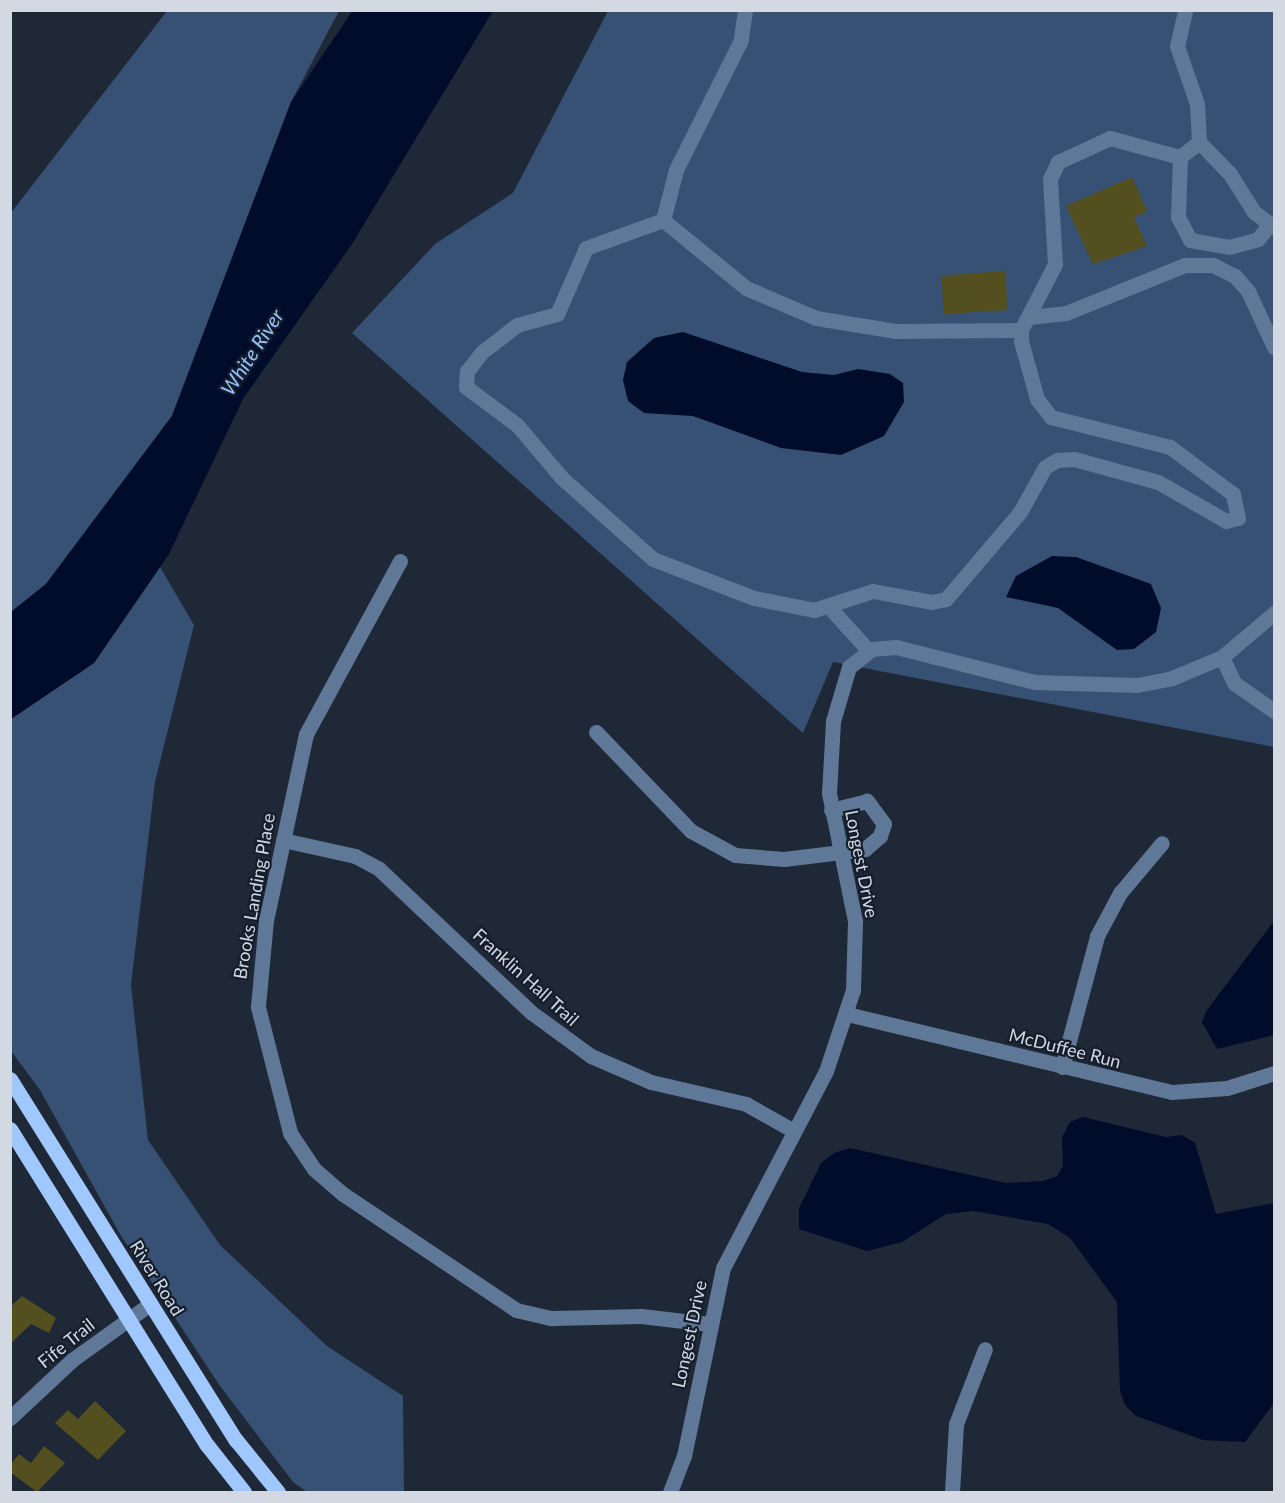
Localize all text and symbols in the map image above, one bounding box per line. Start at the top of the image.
water label: White River [215,305,289,399]
street label: Longest Drive [841,808,883,920]
street label: Brooks Landing Place [229,811,279,981]
street label: Franklin Hall Trail [469,924,583,1030]
street label: McDuffee Run [1007,1024,1123,1072]
street label: River Road [125,1236,189,1320]
street label: Longest Drive [667,1278,711,1390]
street label: Fife Trail [33,1313,99,1373]

